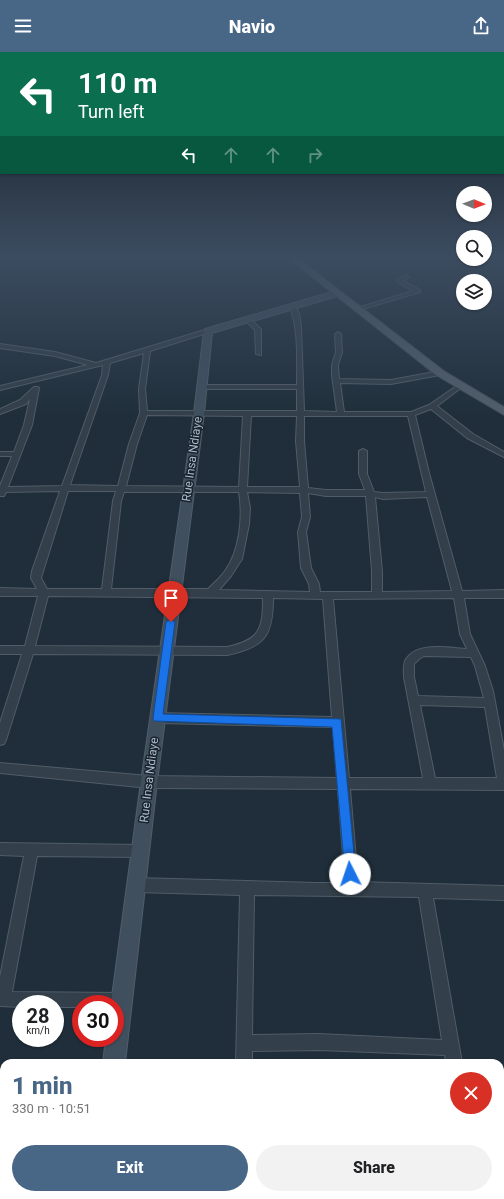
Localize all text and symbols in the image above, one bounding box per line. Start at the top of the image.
icon: menu [12,15,34,37]
icon: share [470,15,492,37]
text: Navio [229,16,275,37]
text: 110 m [78,67,157,100]
icon: left [12,68,64,120]
text: Turn left [78,101,144,122]
icon: left [178,144,200,166]
icon: ahead [220,144,242,166]
icon: ahead [262,144,284,166]
icon: right [304,144,326,166]
north arrow [456,186,492,222]
map controls [456,186,492,310]
button: search [456,230,492,266]
button: layers [456,274,492,310]
street label: Rue Insa Ndiaye [179,416,205,502]
pin [154,581,188,622]
icon: arrive [160,587,182,609]
street label: Rue Insa Ndiaye [137,737,161,823]
position arrow [329,853,371,895]
speed limit sign: 30 [72,995,124,1047]
text: 28 [27,1004,49,1028]
text: km/h [26,1025,50,1036]
text: 1 min [12,1072,73,1100]
button: close [450,1072,492,1114]
text: 330 m · 10:51 [12,1101,91,1116]
button: Exit [12,1145,248,1191]
button: Share [256,1145,492,1191]

